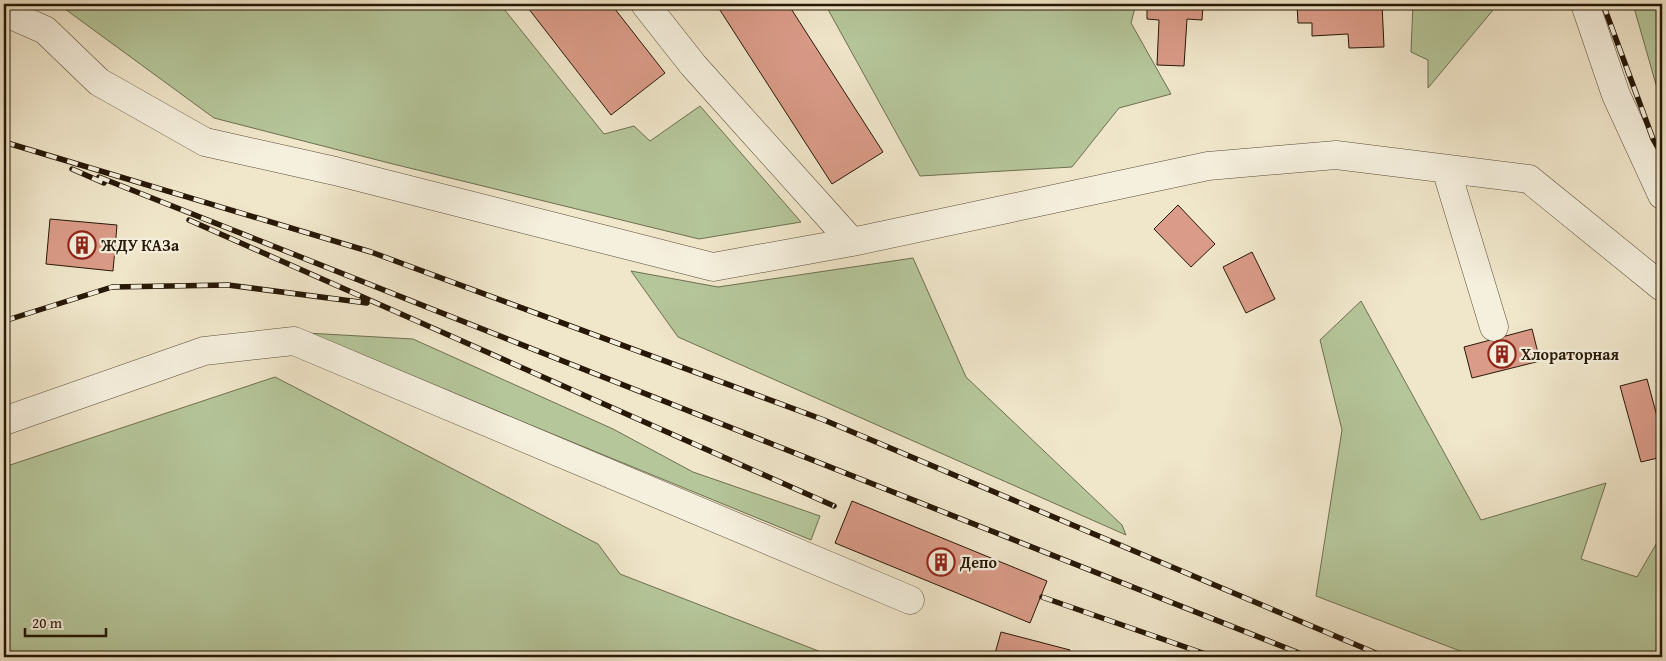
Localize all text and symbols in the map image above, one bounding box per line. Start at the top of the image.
building icon: ЖДУ КАЗа [67,230,97,260]
place label: ЖДУ КАЗа [100,233,180,257]
building icon: Хлораторная [1487,339,1517,369]
place label: Хлораторная [1521,342,1620,366]
building icon: Депо [926,547,956,577]
place label: Депо [959,550,998,574]
scale bar [25,606,106,638]
text: 20 m [32,612,63,633]

